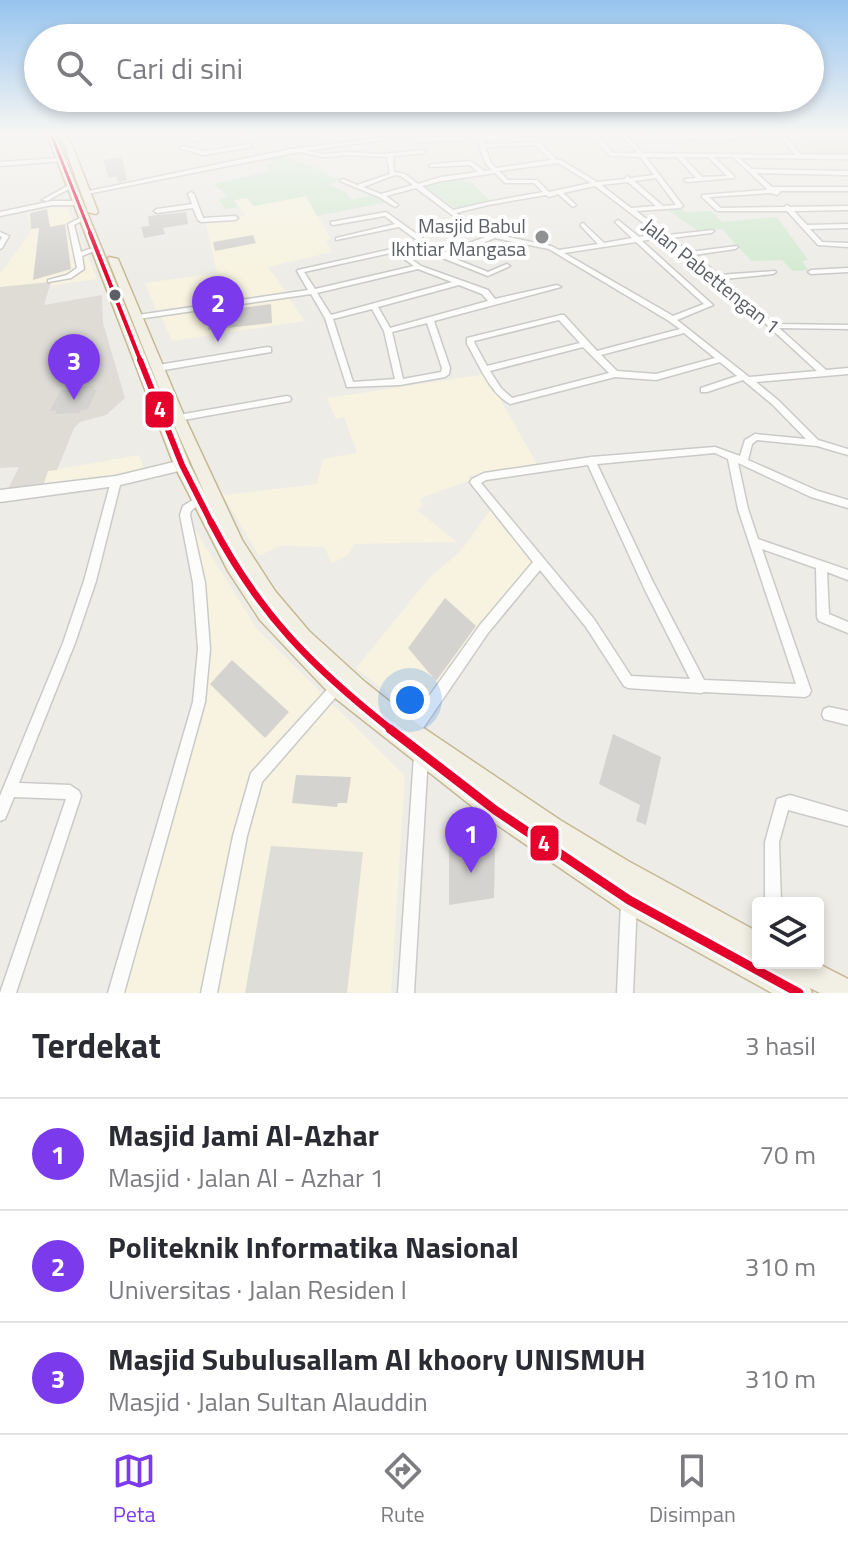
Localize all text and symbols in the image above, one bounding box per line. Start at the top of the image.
search box [24,24,824,112]
text: Cari di sini [116,45,243,91]
icon: search [52,46,96,90]
place label: Masjid Babul Ikhtiar Mangasa [391,210,526,264]
street label: Jalan Pabettengan 1 [636,210,787,341]
marker: Masjid Babul Ikhtiar Mangasa [533,228,551,246]
pin: 2 [192,276,244,342]
unlabelled marker [107,287,123,303]
pin: 3 [48,334,100,400]
line badge: 4 [144,390,175,429]
text: 4 [154,392,166,426]
your location [390,680,430,720]
pin: 1 [445,807,497,873]
line badge: 4 [529,824,560,862]
text: 4 [538,826,550,860]
map controls [752,897,824,969]
button: layers [752,897,824,969]
text: Terdekat [32,1019,161,1071]
text: 3 hasil [745,1026,816,1065]
text: Masjid Jami Al-Azhar [108,1112,379,1158]
text: 1 [51,1135,65,1174]
text: 70 m [759,1135,816,1174]
text: Masjid · Jalan Al - Azhar 1 [108,1158,384,1197]
text: Politeknik Informatika Nasional [108,1224,519,1270]
text: 2 [51,1247,65,1286]
text: 310 m [745,1247,816,1286]
text: Universitas · Jalan Residen I [108,1270,407,1309]
text: Masjid Subulusallam Al khoory UNISMUH [108,1336,646,1382]
text: 3 [51,1359,65,1398]
text: 310 m [745,1359,816,1398]
text: Masjid · Jalan Sultan Alauddin [108,1382,428,1421]
tab: Peta [112,1449,156,1531]
tab: Rute [381,1449,425,1531]
tab: Disimpan [649,1449,736,1531]

